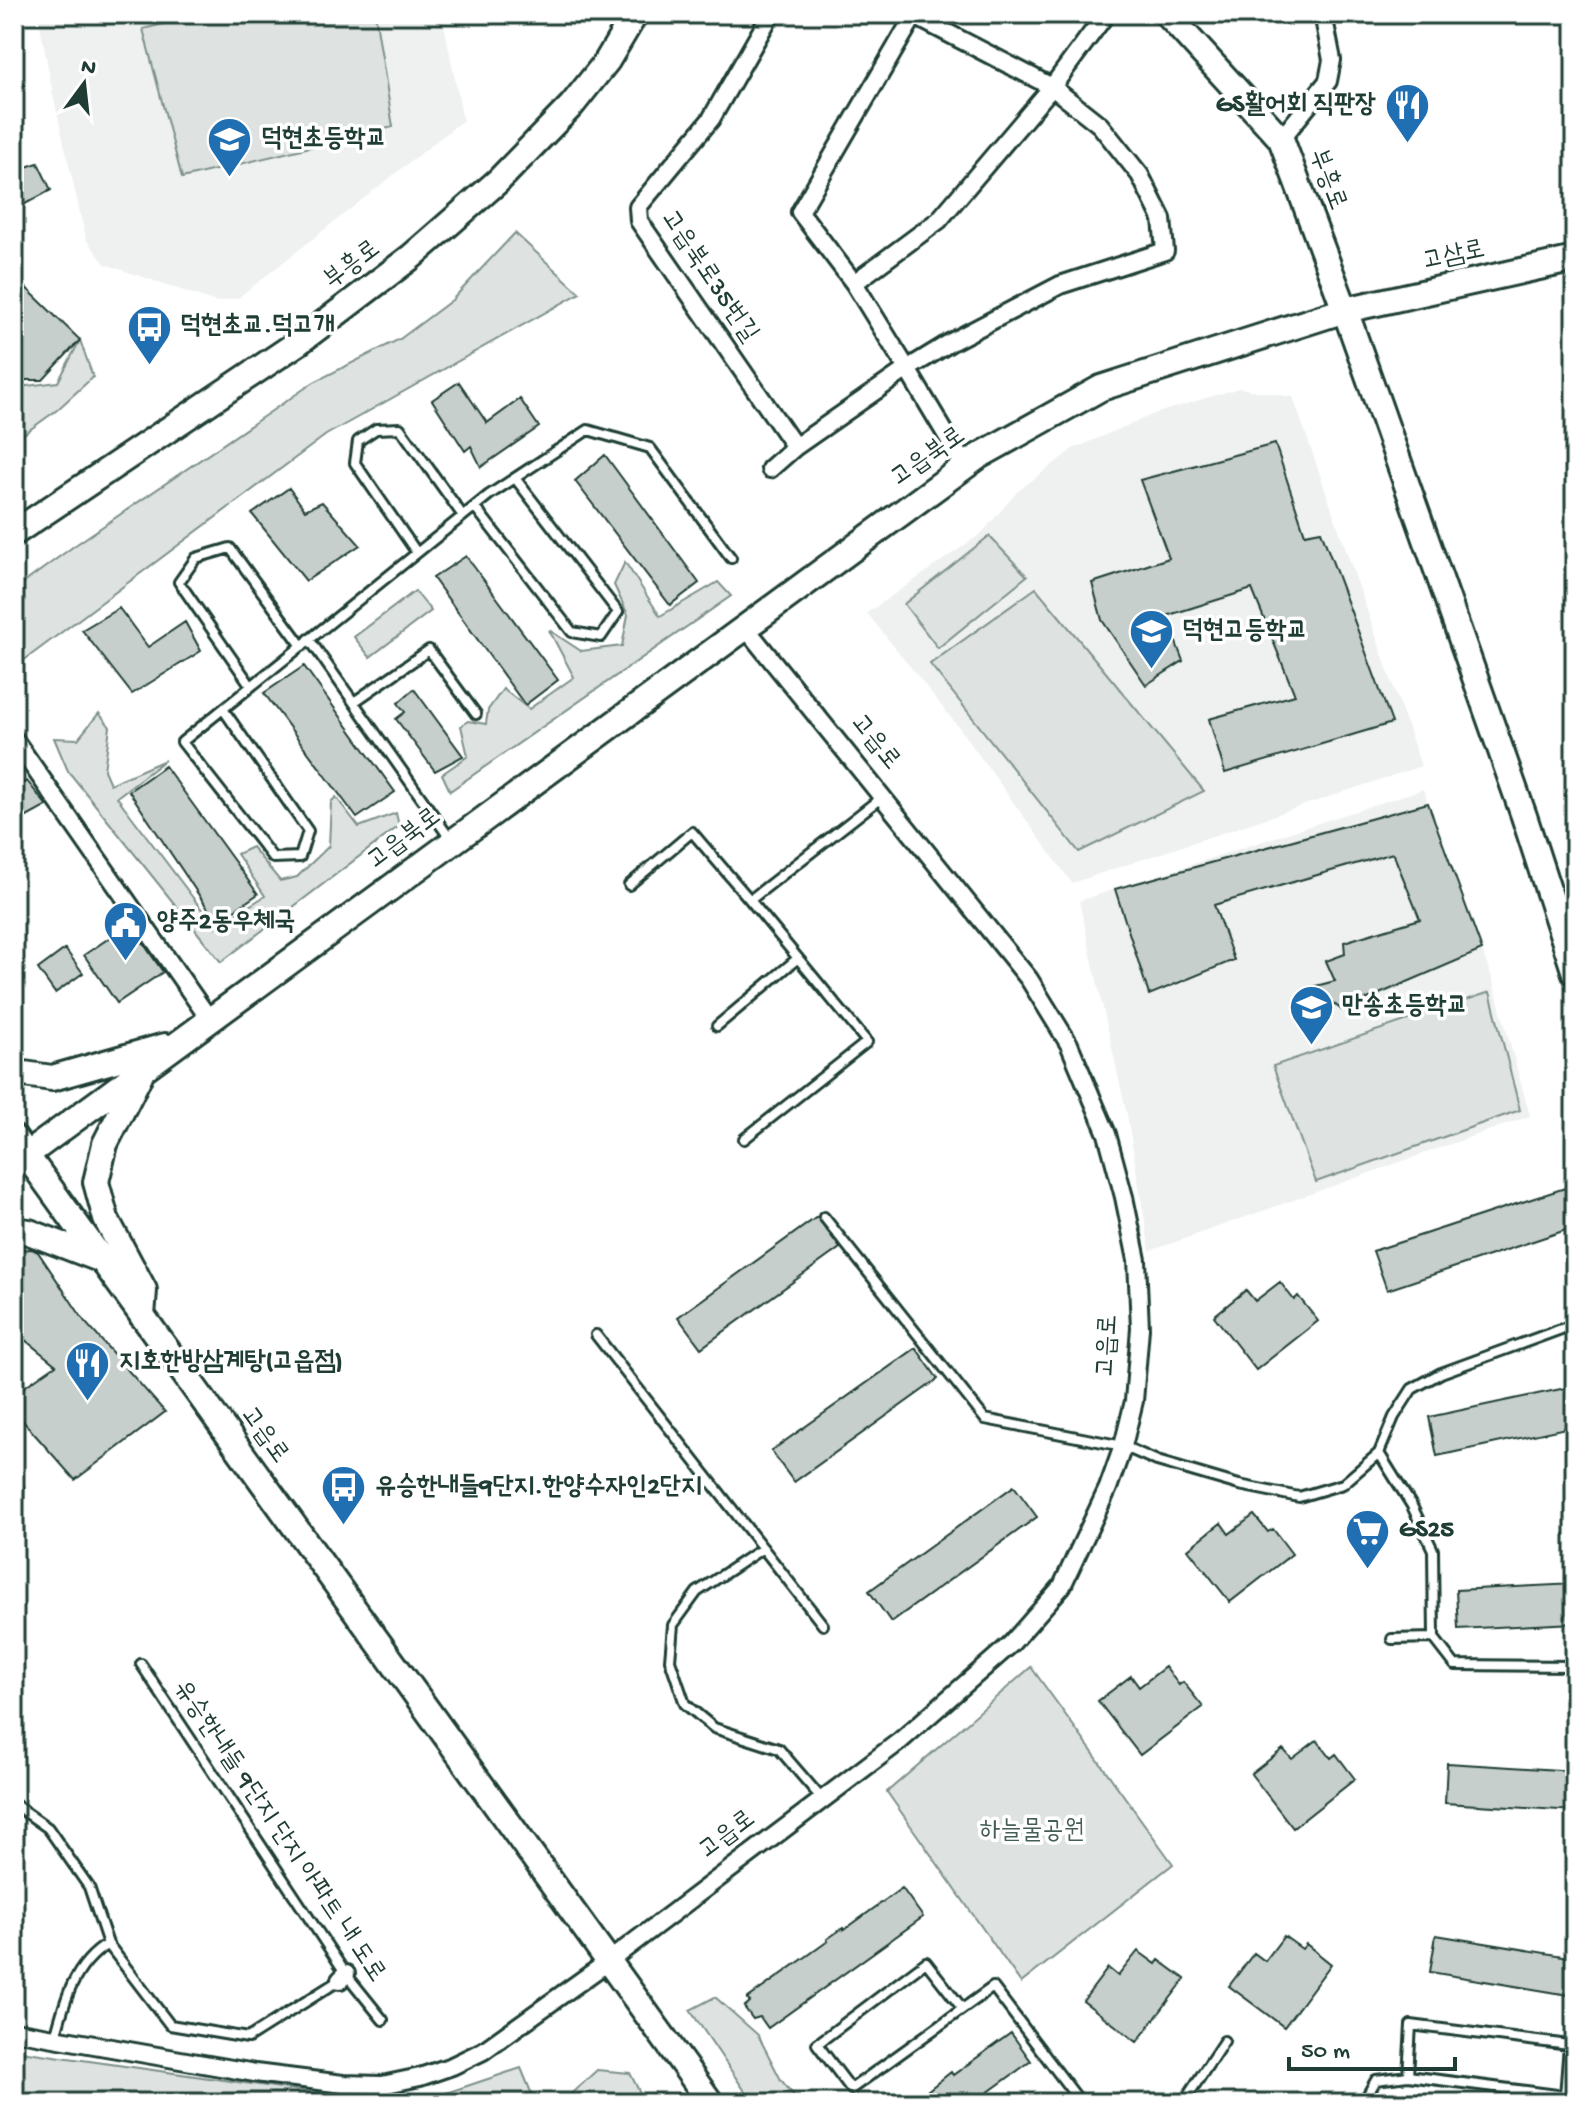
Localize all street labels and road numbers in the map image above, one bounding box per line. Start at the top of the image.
street label: 부흥로 [1300,145,1353,215]
street label: 고읍북로35번길 [652,205,764,349]
street label: 부흥로 [318,234,387,297]
street label: 고삼로 [1420,235,1488,279]
street label: 고읍북로 [886,421,972,495]
street label: 고읍로 [842,709,906,777]
street label: 고읍북로 [362,802,448,878]
street label: 고읍로 [1092,1314,1126,1378]
street label: 고읍로 [232,1402,294,1470]
street label: 유승한내들 9단지 단지 아파트 내 도로 [165,1675,391,1989]
street label: 고읍로 [694,1805,762,1867]

